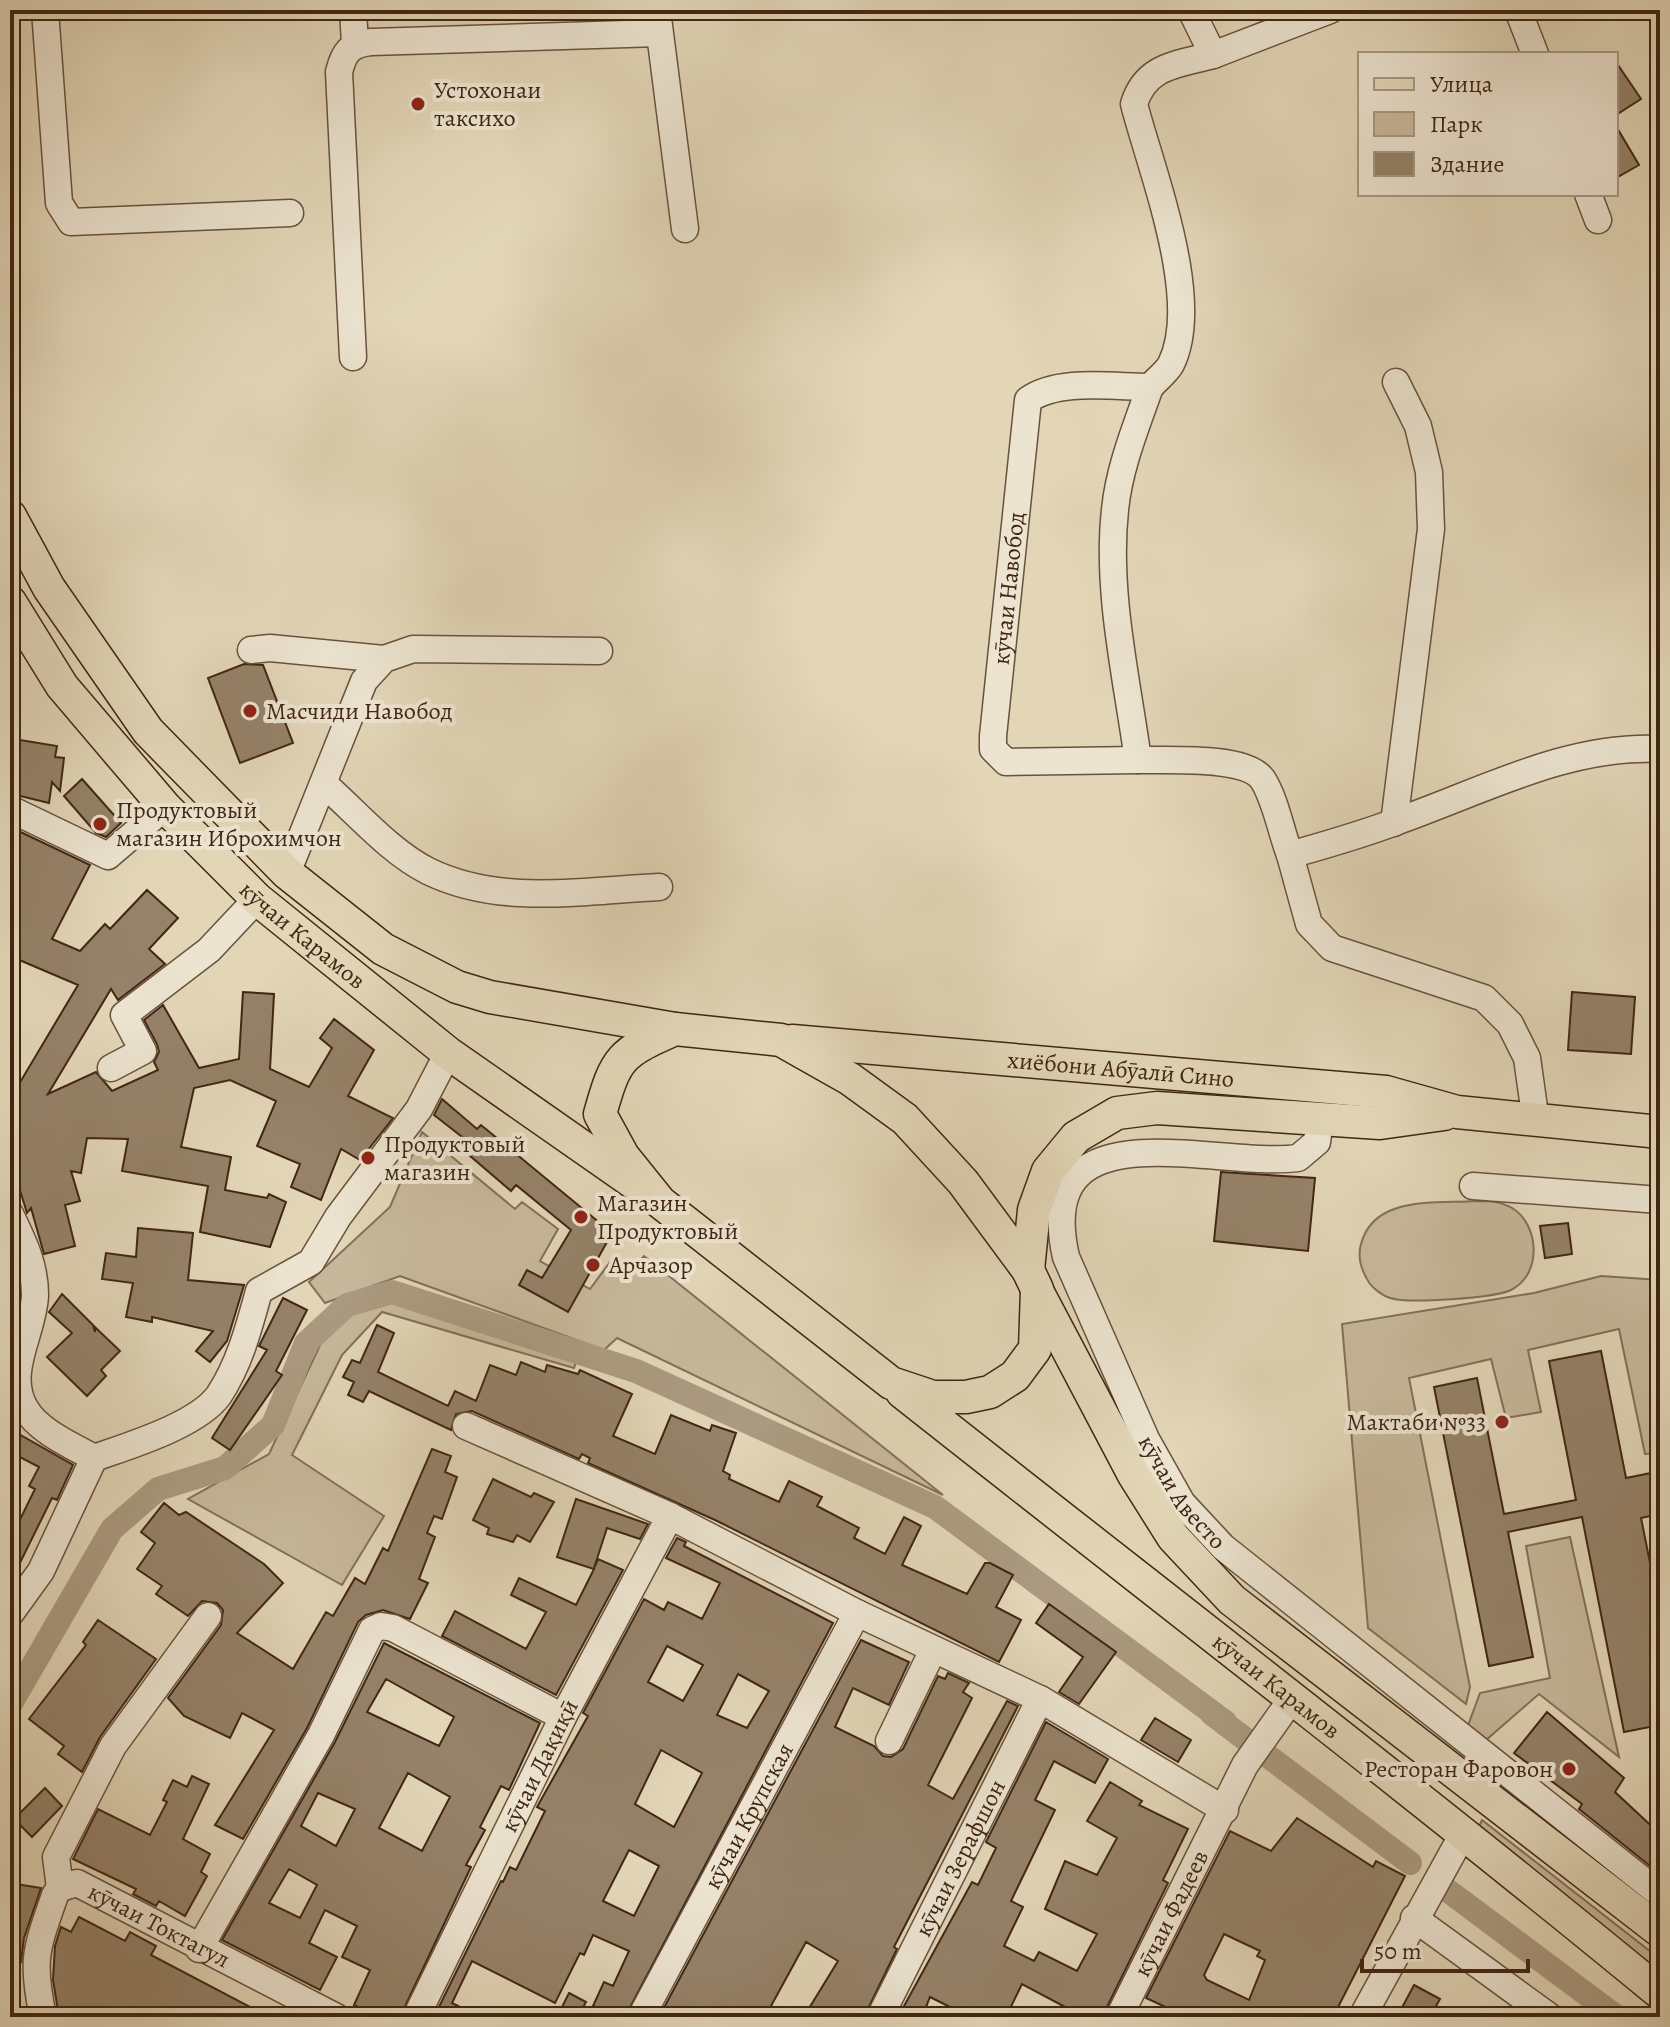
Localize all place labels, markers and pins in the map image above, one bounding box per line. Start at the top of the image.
place label: Устохонаи таксихо [434,74,541,134]
marker: Устохонаи таксихо [409,95,427,113]
place label: Масчиди Навобод [266,695,452,727]
marker: Масчиди Навобод [241,702,259,720]
place label: Продуктовый магазин Иброхимчон [116,794,342,854]
marker: Продуктовый магазин Иброхимчон [91,815,109,833]
place label: Продуктовый магазин [384,1128,525,1188]
marker: Продуктовый магазин [359,1149,377,1167]
place label: Магазин Продуктовый [597,1187,738,1247]
marker: Магазин Продуктовый [572,1208,590,1226]
place label: Арчазор [608,1249,693,1281]
marker: Арчазор [584,1256,602,1274]
place label: Мактаби №33 [1346,1406,1486,1438]
marker: Мактаби №33 [1493,1413,1511,1431]
place label: Ресторан Фаровон [1364,1753,1553,1785]
marker: Ресторан Фаровон [1560,1760,1578,1778]

